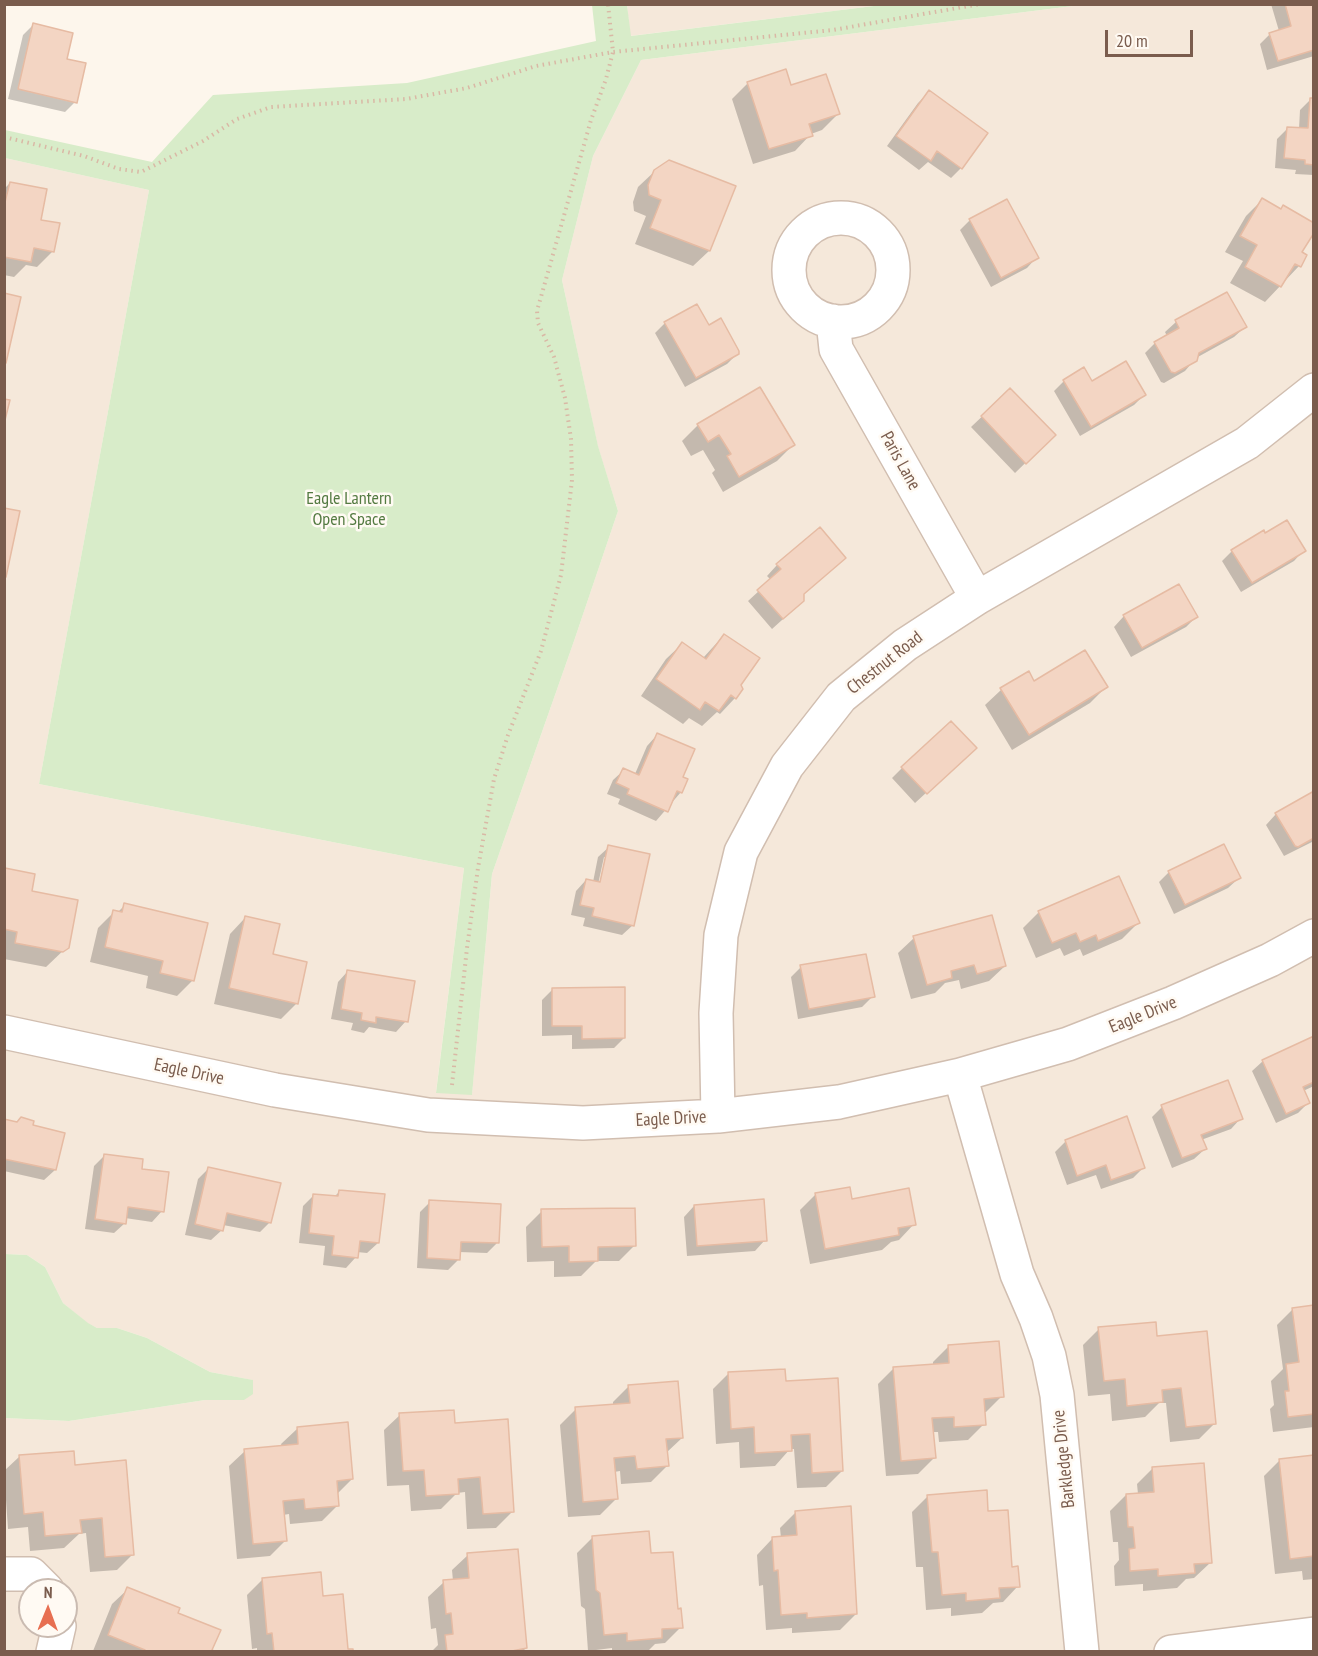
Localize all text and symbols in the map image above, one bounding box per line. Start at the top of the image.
scale bar [1108,18,1196,56]
text: 20 m [1116,29,1148,52]
street label: Paris Lane [875,428,925,494]
park label: Eagle Lantern Open Space [306,488,392,530]
street label: Chestnut Road [843,627,927,699]
street label: Eagle Drive [1106,992,1180,1038]
street label: Eagle Drive [152,1054,226,1090]
street label: Eagle Drive [635,1106,707,1132]
street label: Barkledge Drive [1048,1409,1080,1509]
north arrow [18,1578,78,1638]
text: N [44,1582,53,1602]

